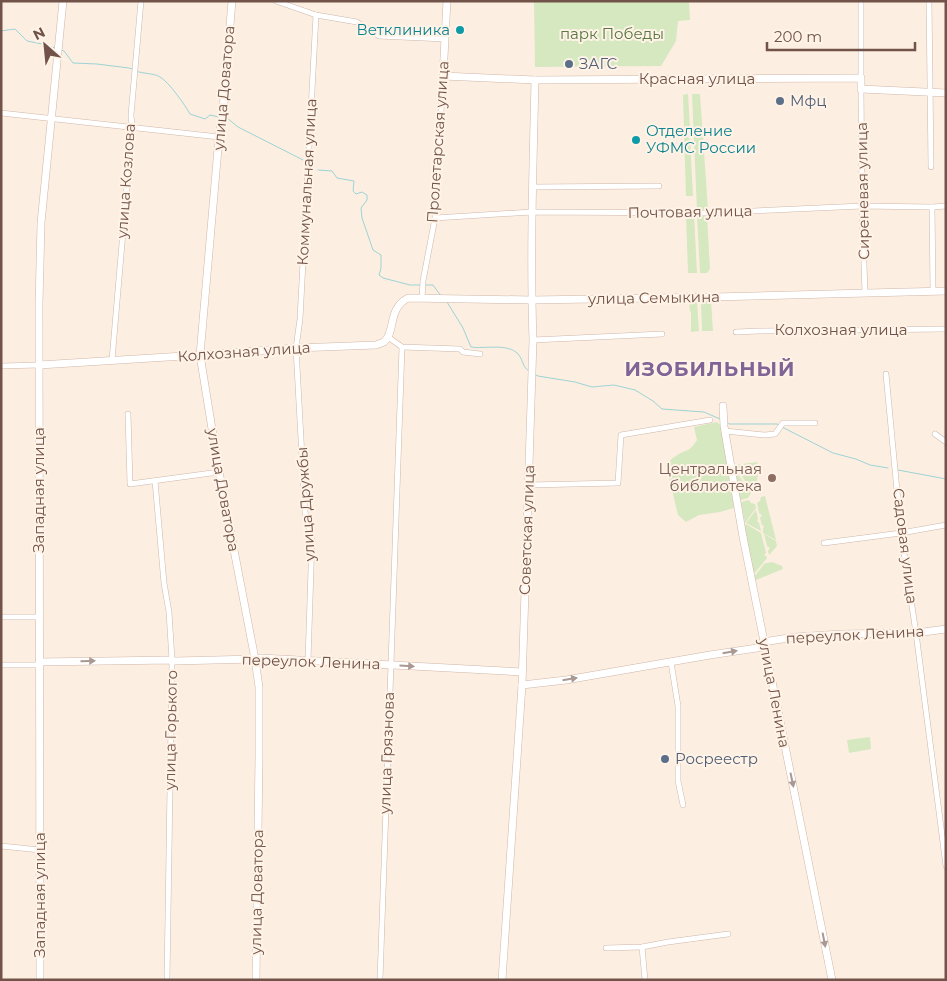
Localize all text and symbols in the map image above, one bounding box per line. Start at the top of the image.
north arrow [20,20,70,70]
place label: Ветклиника [356,20,450,39]
scale bar [767,20,914,52]
text: N [30,23,48,44]
marker: Ветклиника [454,24,466,36]
park label: парк Победы [560,24,664,43]
street label: улица Доватора [208,25,238,152]
text: 200 m [774,27,822,46]
place label: ЗАГС [579,54,618,73]
marker: ЗАГС [563,58,575,70]
street label: Пролетарская улица [422,60,453,224]
street label: Красная улица [639,69,755,88]
place label: Мфц [790,91,826,110]
marker: Мфц [774,95,786,107]
street label: Коммунальная улица [293,98,320,266]
place label: Отделение УФМС России [646,121,756,157]
street label: Сиреневая улица [852,122,873,260]
street label: улица Козлова [112,123,139,240]
marker: Отделение УФМС России [630,134,642,146]
street label: Почтовая улица [627,201,753,222]
street label: улица Семыкина [587,287,720,308]
street label: Колхозная улица [775,320,907,339]
street label: Колхозная улица [177,337,311,366]
district label: ИЗОБИЛЬНЫЙ [624,357,796,381]
street label: улица Доватора [203,426,244,553]
street label: Западная улица [29,427,48,553]
street label: улица Дружбы [292,446,319,563]
place label: Центральная библиотека [658,459,762,495]
street label: Советская улица [515,465,538,595]
marker: Центральная библиотека [766,472,778,484]
street label: Садовая улица [889,487,922,605]
street label: переулок Ленина [785,621,925,648]
street label: улица Ленина [754,636,794,749]
one-way arrow [723,647,739,655]
street label: переулок Ленина [241,650,381,673]
one-way arrow [80,657,96,665]
one-way arrow [400,662,416,670]
street label: улица Горького [160,670,181,791]
one-way arrow [562,675,578,683]
street label: улица Грязнова [375,692,398,815]
place label: Росреестр [675,749,758,768]
marker: Росреестр [659,753,671,765]
one-way arrow [788,773,796,789]
street label: улица Доватора [246,829,267,956]
street label: Западная улица [30,832,49,958]
one-way arrow [820,932,828,947]

